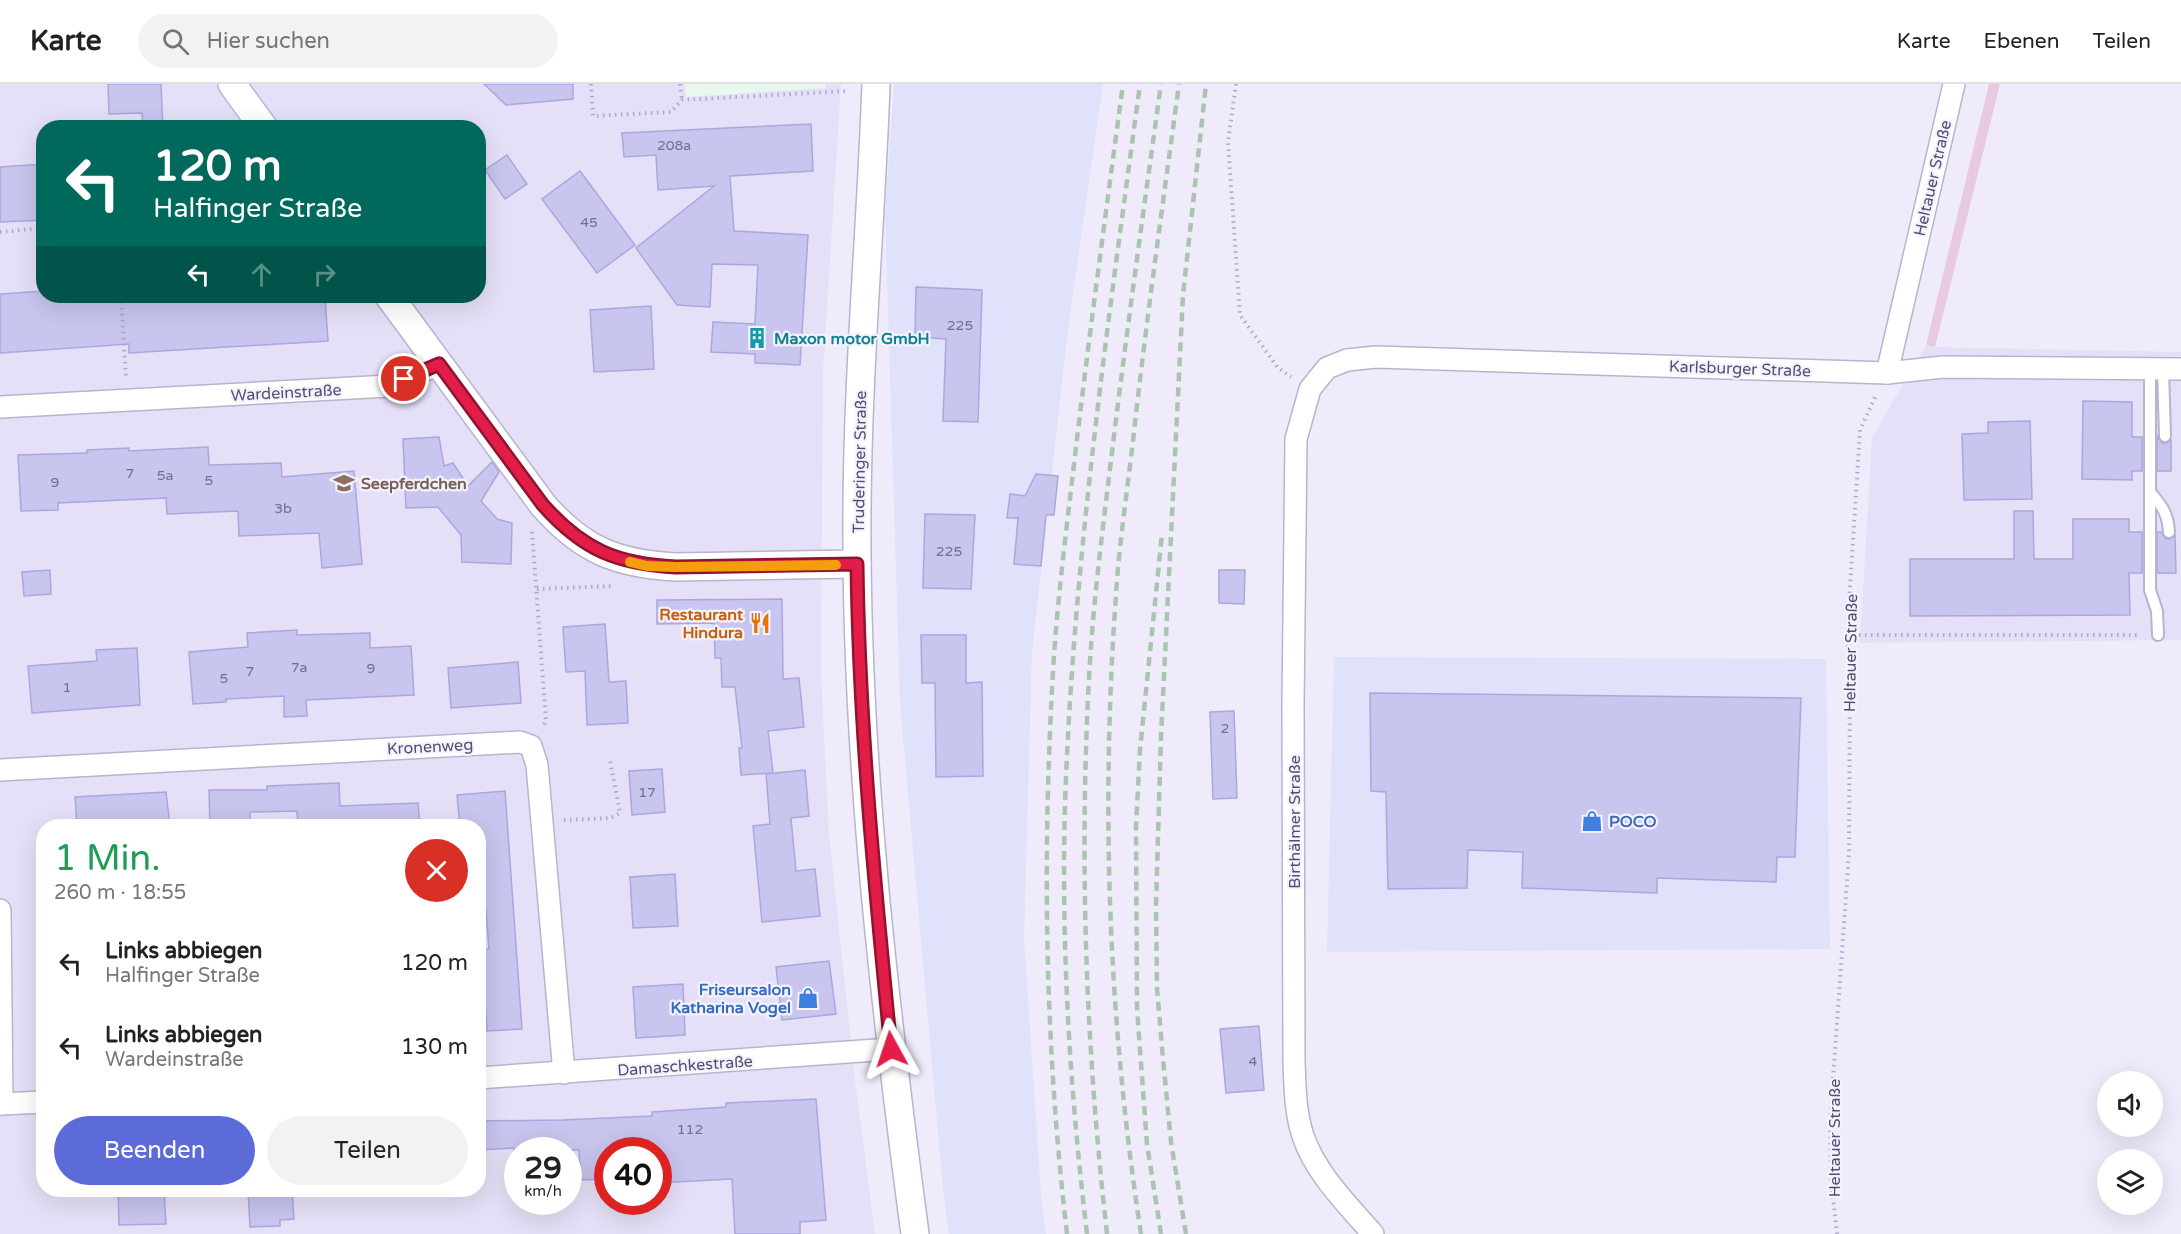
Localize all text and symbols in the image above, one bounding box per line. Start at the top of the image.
search box [138,14,558,68]
text: Karte [30,24,102,58]
icon: search [159,25,192,58]
text: Hier suchen [207,28,330,54]
text: Karte [1897,29,1951,54]
text: Ebenen [1984,29,2060,54]
text: Teilen [2093,29,2151,54]
street label: Heltauer Straße [1910,118,1956,238]
house number: 208a [657,137,691,154]
text: 120 m [153,141,282,192]
icon: left [54,144,132,222]
text: Halfinger Straße [153,192,362,225]
house number: 45 [580,214,598,231]
icon: left [182,258,215,291]
icon: ahead [245,258,278,291]
icon: right [308,258,341,291]
house number: 225 [947,317,973,334]
building icon: Maxon motor GmbH [745,326,769,350]
place label: Maxon motor GmbH [774,329,930,349]
pin [378,353,429,404]
street label: Karlsburger Straße [1669,357,1811,381]
icon: arrive [387,362,420,395]
street label: Wardeinstraße [230,380,342,406]
street label: Truderinger Straße [849,391,871,533]
house number: 7 [126,465,134,482]
house number: 5a [157,467,173,484]
school or university icon: Seepferdchen [332,471,356,495]
house number: 5 [205,472,213,489]
house number: 9 [51,474,59,491]
place label: Seepferdchen [361,474,467,494]
house number: 3b [274,500,292,517]
house number: 225 [936,543,962,560]
street label: Heltauer Straße [1840,594,1862,712]
place label: Restaurant Hindura [659,605,744,643]
restaurant icon: Restaurant Hindura [748,611,772,635]
house number: 7a [291,659,307,676]
house number: 9 [367,660,375,677]
house number: 7 [246,663,254,680]
house number: 5 [220,670,228,687]
house number: 1 [63,679,71,696]
house number: 2 [1221,720,1229,737]
street label: Kronenweg [386,735,474,759]
street label: Birthälmer Straße [1285,755,1305,889]
house number: 17 [638,784,656,801]
shop icon: POCO [1580,809,1604,833]
place label: POCO [1609,812,1657,832]
text: 1 Min. [54,837,161,880]
button: close [405,839,468,902]
text: 260 m · 18:55 [54,881,186,905]
text: Links abbiegen [105,938,263,964]
icon: left [54,947,87,980]
text: 120 m [401,950,468,976]
text: Halfinger Straße [105,964,260,988]
place label: Friseursalon Katharina Vogel [671,980,791,1018]
shop icon: Friseursalon Katharina Vogel [796,986,820,1010]
position arrow [859,1017,923,1081]
text: Links abbiegen [105,1022,263,1048]
icon: left [54,1031,87,1064]
text: 130 m [401,1034,468,1060]
text: Wardeinstraße [105,1048,244,1072]
street label: Damaschkestraße [617,1051,753,1081]
house number: 4 [1249,1053,1258,1070]
map controls [2097,1071,2163,1215]
button: sound [2097,1071,2163,1137]
street label: Heltauer Straße [1825,1079,1845,1197]
button: Beenden [54,1116,255,1185]
button: Teilen [267,1116,468,1185]
house number: 112 [677,1121,703,1138]
speed limit sign: 40 [594,1137,672,1215]
button: layers [2097,1149,2163,1215]
text: 29 [524,1150,562,1187]
text: km/h [524,1182,562,1200]

